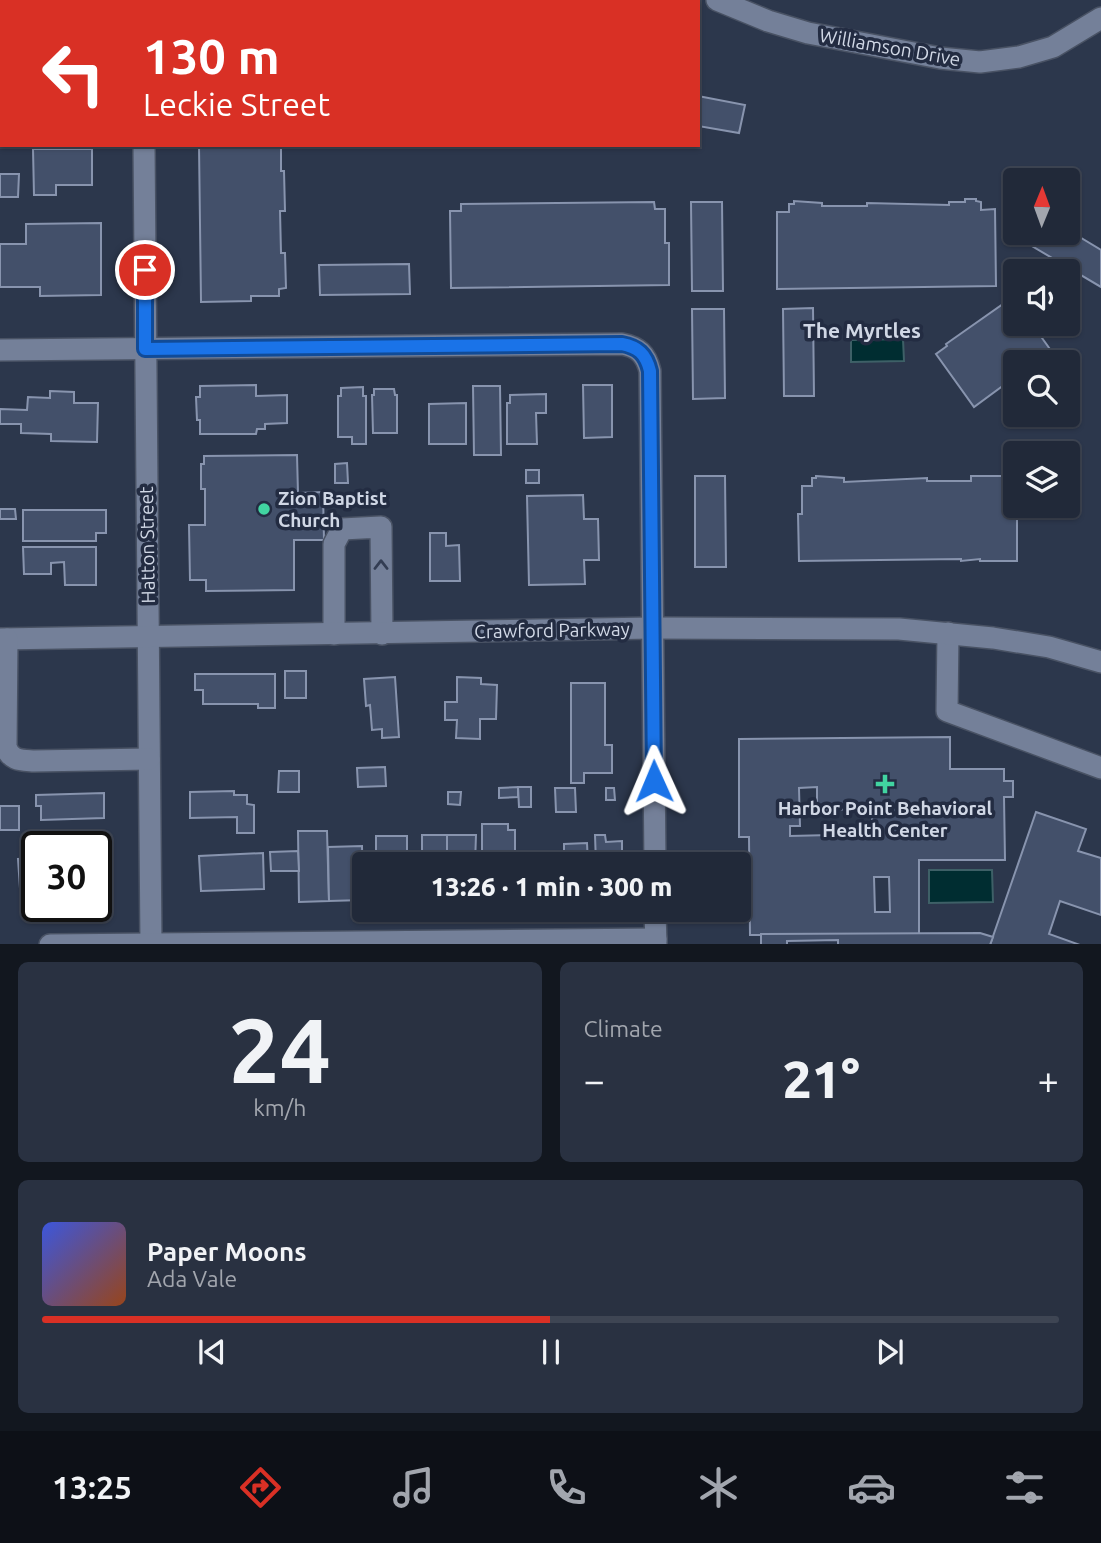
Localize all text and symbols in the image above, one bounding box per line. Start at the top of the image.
street label: Williamson Drive [818,24,962,70]
icon: left [28,28,119,119]
text: 130 m [143,28,280,83]
text: Leckie Street [143,86,330,122]
north arrow [1003,168,1080,245]
map controls [1003,168,1080,518]
pin [115,240,175,300]
icon: arrive [126,251,164,289]
button: sound [1003,259,1080,336]
district label: The Myrtles [803,318,921,342]
button: search [1003,350,1080,427]
button: layers [1003,441,1080,518]
street label: Hatton Street [135,486,159,604]
place label: Zion Baptist Church [278,487,387,531]
marker: Zion Baptist Church [256,501,272,517]
one-way arrow [374,560,389,571]
street label: Crawford Parkway [474,618,630,642]
position arrow [617,744,691,818]
marker: Harbor Point Behavioral Health Center [875,774,895,794]
place label: Harbor Point Behavioral Health Center [778,797,993,841]
speed limit sign: 30 [21,831,112,922]
text: 13:26 · 1 min · 300 m [431,872,672,901]
text: 24 [228,998,331,1100]
text: Climate [584,1016,663,1041]
text: 21° [782,1050,860,1108]
text: − [584,1059,605,1101]
text: + [1038,1059,1059,1101]
text: km/h [253,1095,306,1120]
text: Paper Moons [147,1237,306,1266]
text: Ada Vale [147,1266,237,1291]
icon: previous [193,1333,231,1371]
icon: pause [532,1333,570,1371]
icon: next [871,1333,909,1371]
icon: directions [236,1463,285,1512]
icon: music [389,1463,438,1512]
icon: phone [542,1463,591,1512]
icon: climate [694,1463,743,1512]
icon: car [847,1463,896,1512]
icon: filters [1000,1463,1049,1512]
text: 13:25 [52,1469,132,1505]

